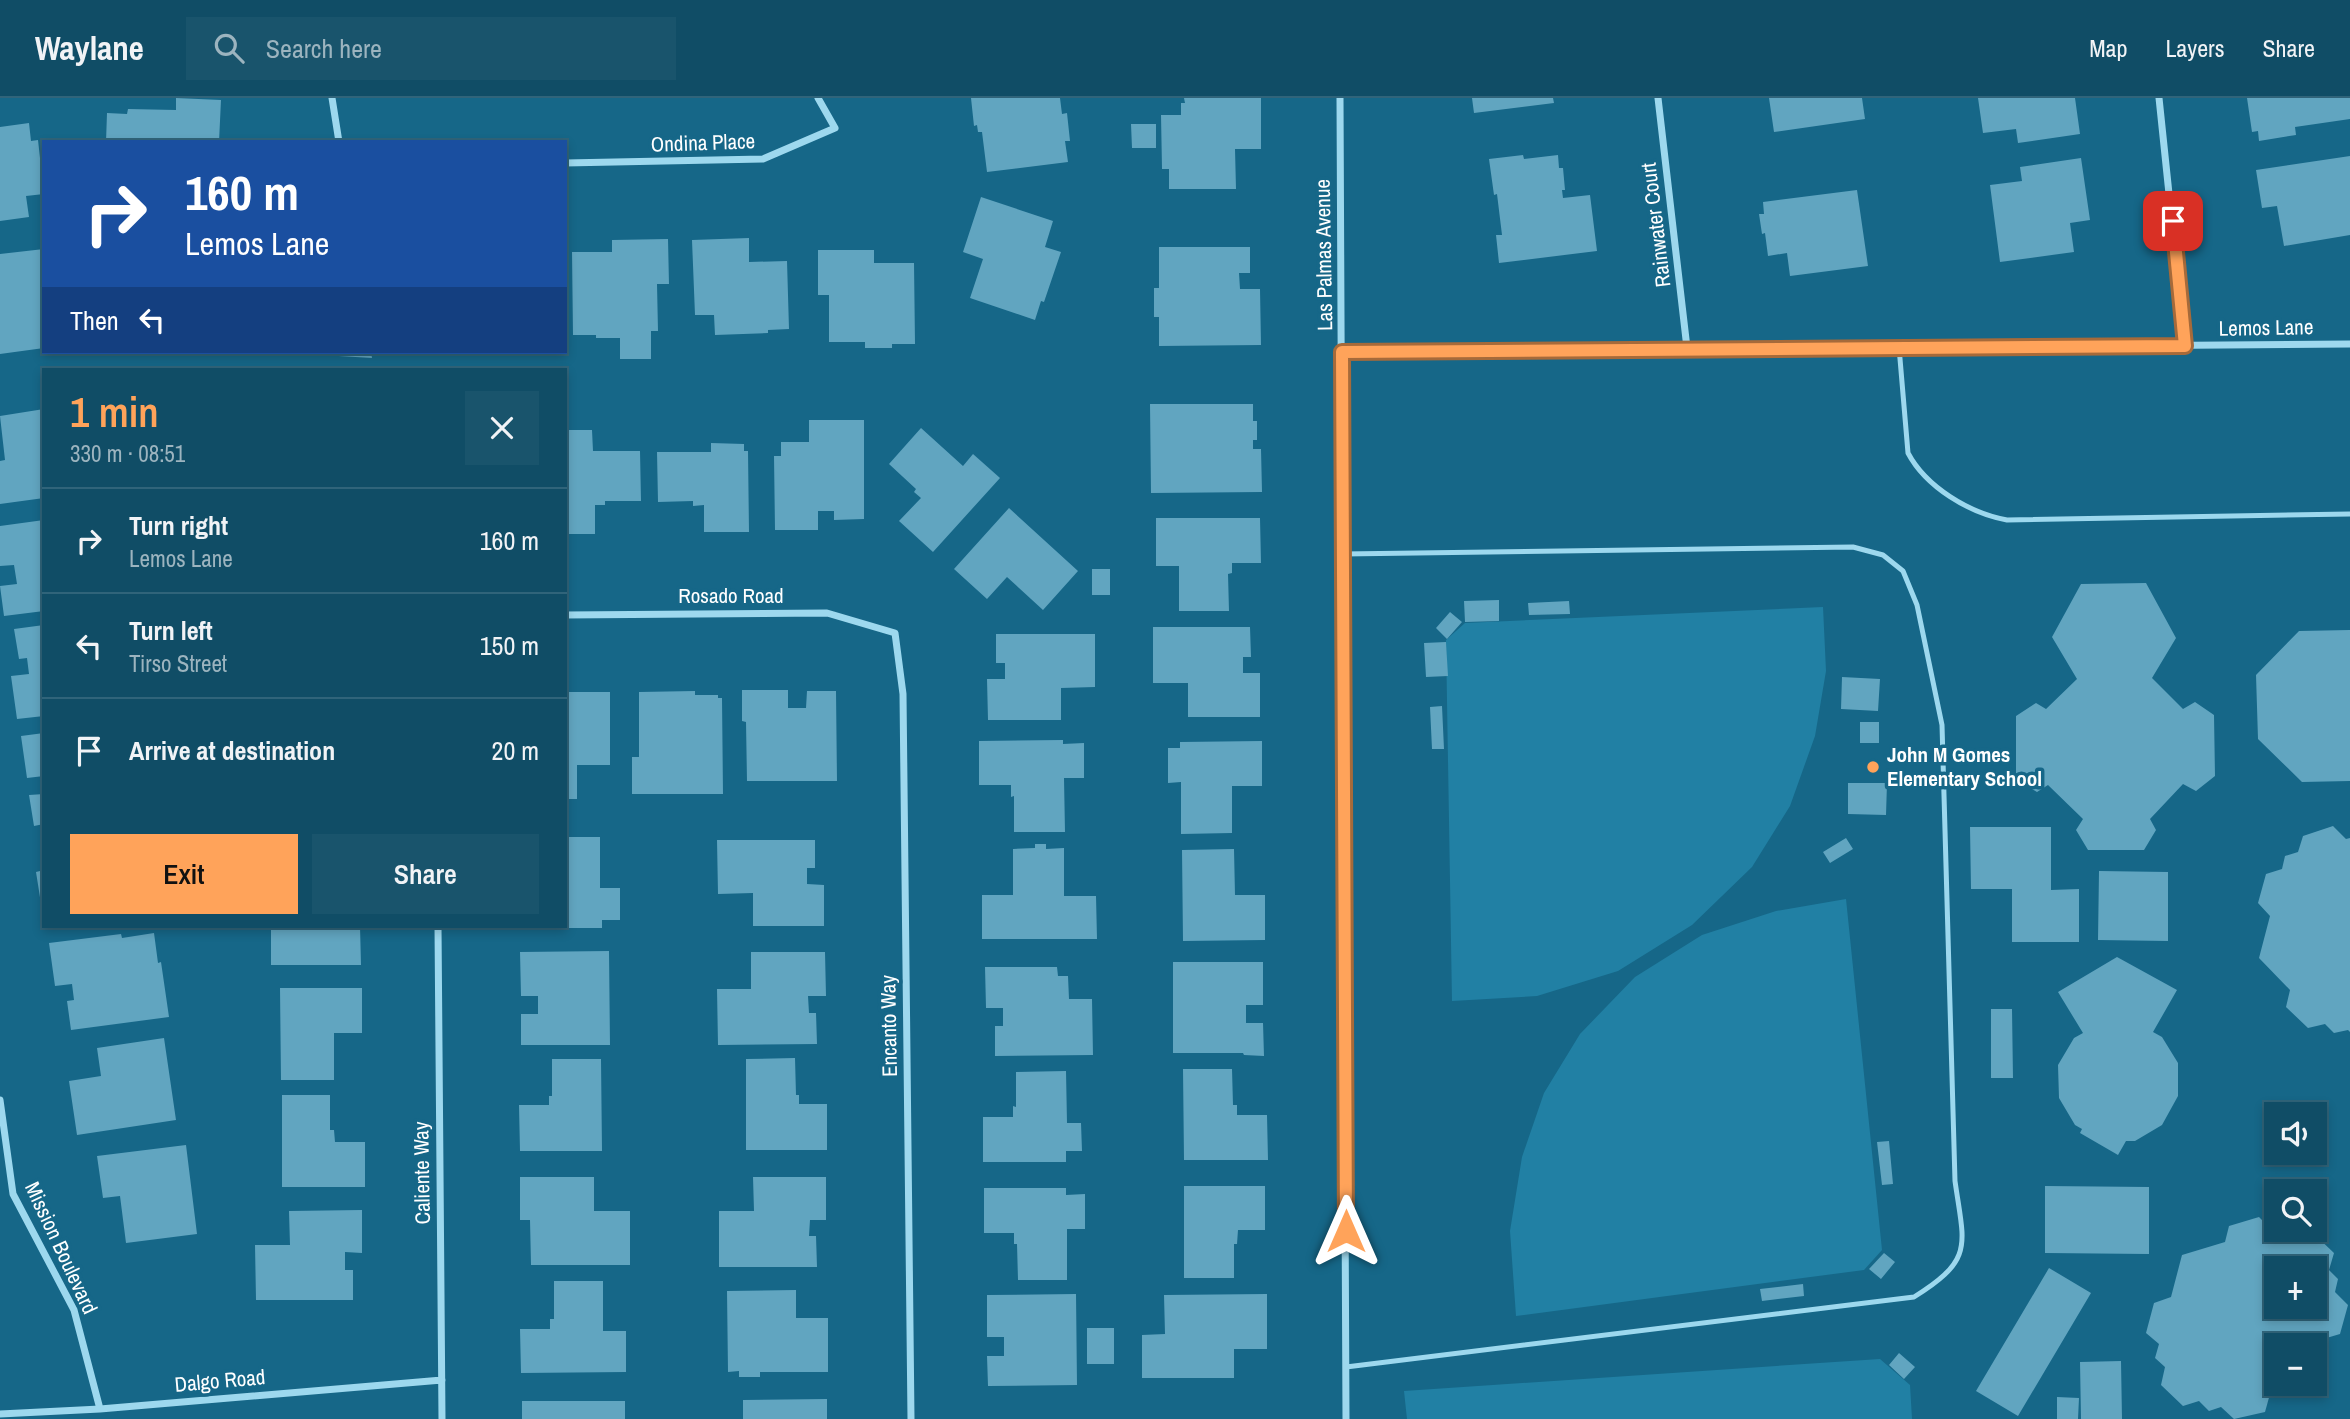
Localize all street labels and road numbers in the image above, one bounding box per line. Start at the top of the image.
street label: Ondina Place [650,126,756,159]
street label: Rainwater Court [1633,161,1678,289]
street label: Las Palmas Avenue [1308,179,1339,331]
street label: Lemos Lane [2218,312,2314,343]
street label: Rosado Road [678,581,784,610]
street label: Encanto Way [873,974,904,1077]
street label: Caliente Way [406,1121,437,1225]
street label: Mission Boulevard [18,1177,105,1319]
street label: Dalgo Road [173,1362,267,1399]

